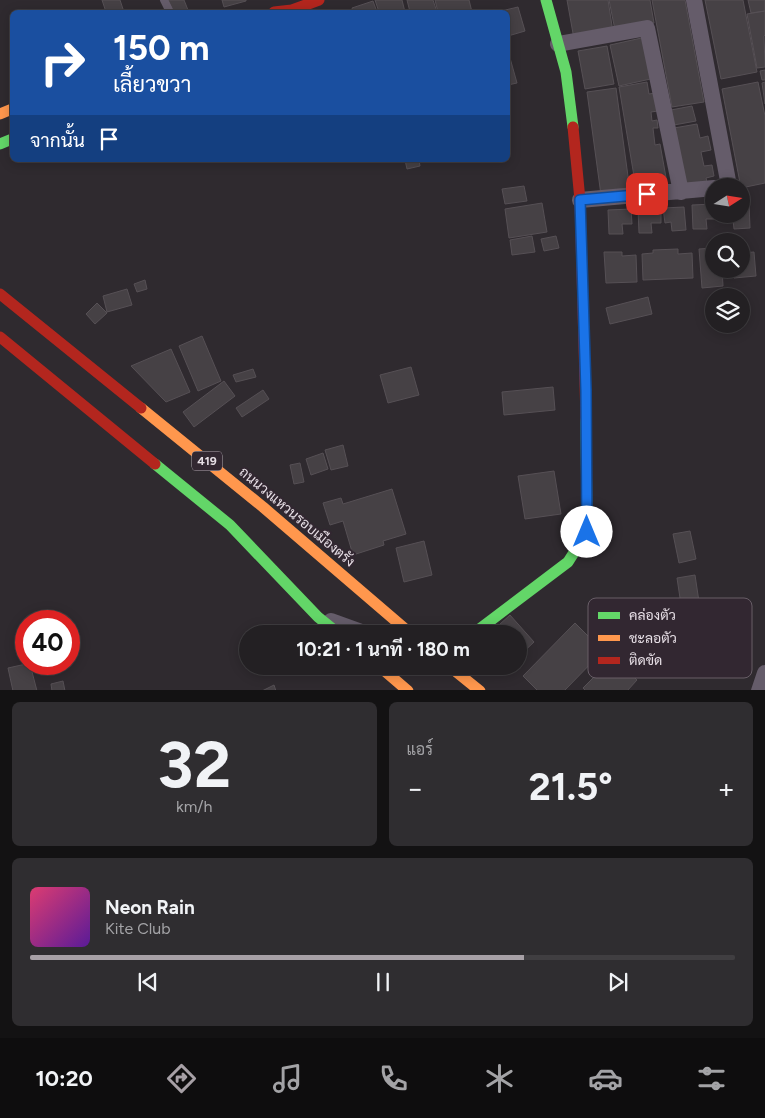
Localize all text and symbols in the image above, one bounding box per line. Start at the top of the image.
text: 150 m [113,27,210,69]
icon: right [30,30,95,95]
text: เลี้ยวขวา [113,71,191,98]
icon: arrive [95,125,123,153]
text: จากนั้น [30,129,85,152]
pin [626,173,668,215]
north arrow [705,178,750,222]
map controls [705,178,750,333]
icon: arrive [633,180,661,208]
button: search [705,233,750,278]
button: layers [705,288,750,333]
road number: 419 [192,452,222,471]
street label: ถนนวงแหวนรอบเมืองตรัง [236,463,359,570]
position arrow [560,505,612,557]
legend [588,598,752,678]
text: คล่องตัว [629,607,676,624]
speed limit sign: 40 [15,610,80,675]
text: ชะลอตัว [629,630,677,647]
text: 10:21 · 1 นาที · 180 m [296,638,470,661]
text: ติดขัด [629,652,662,669]
text: 32 [157,725,231,803]
text: แอร์ [407,740,433,759]
text: 21.5° [529,764,613,810]
text: − [407,771,424,805]
text: + [718,771,735,805]
text: km/h [176,797,213,816]
text: Neon Rain [105,896,195,919]
text: Kite Club [105,919,171,938]
icon: previous [134,968,162,996]
icon: pause [369,968,397,996]
icon: next [604,968,632,996]
icon: directions [164,1061,199,1096]
icon: music [270,1061,305,1096]
icon: phone [376,1061,411,1096]
icon: climate [482,1061,517,1096]
icon: car [588,1061,623,1096]
icon: filters [694,1061,729,1096]
text: 10:20 [36,1065,93,1092]

